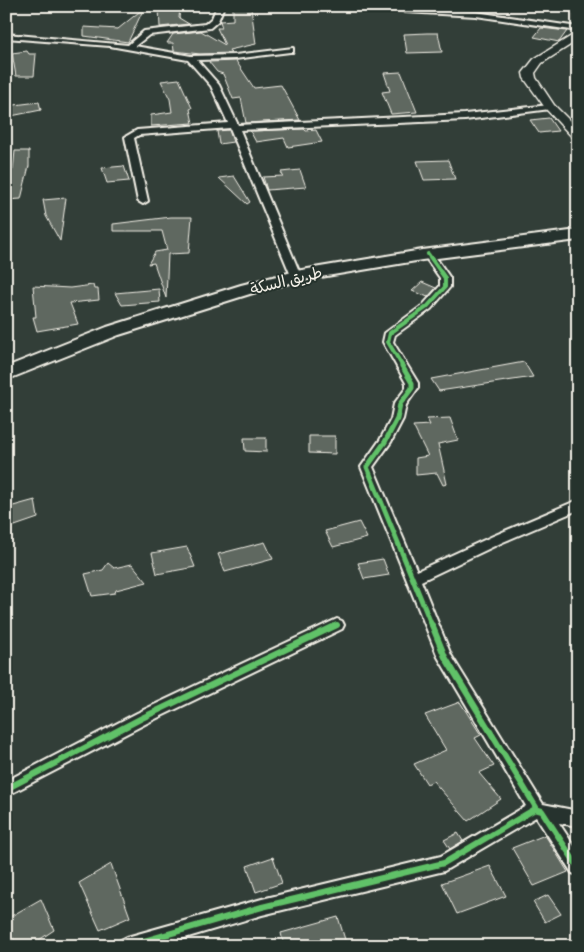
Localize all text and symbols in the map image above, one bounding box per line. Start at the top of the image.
street label: طريق السكة [248,261,325,302]

